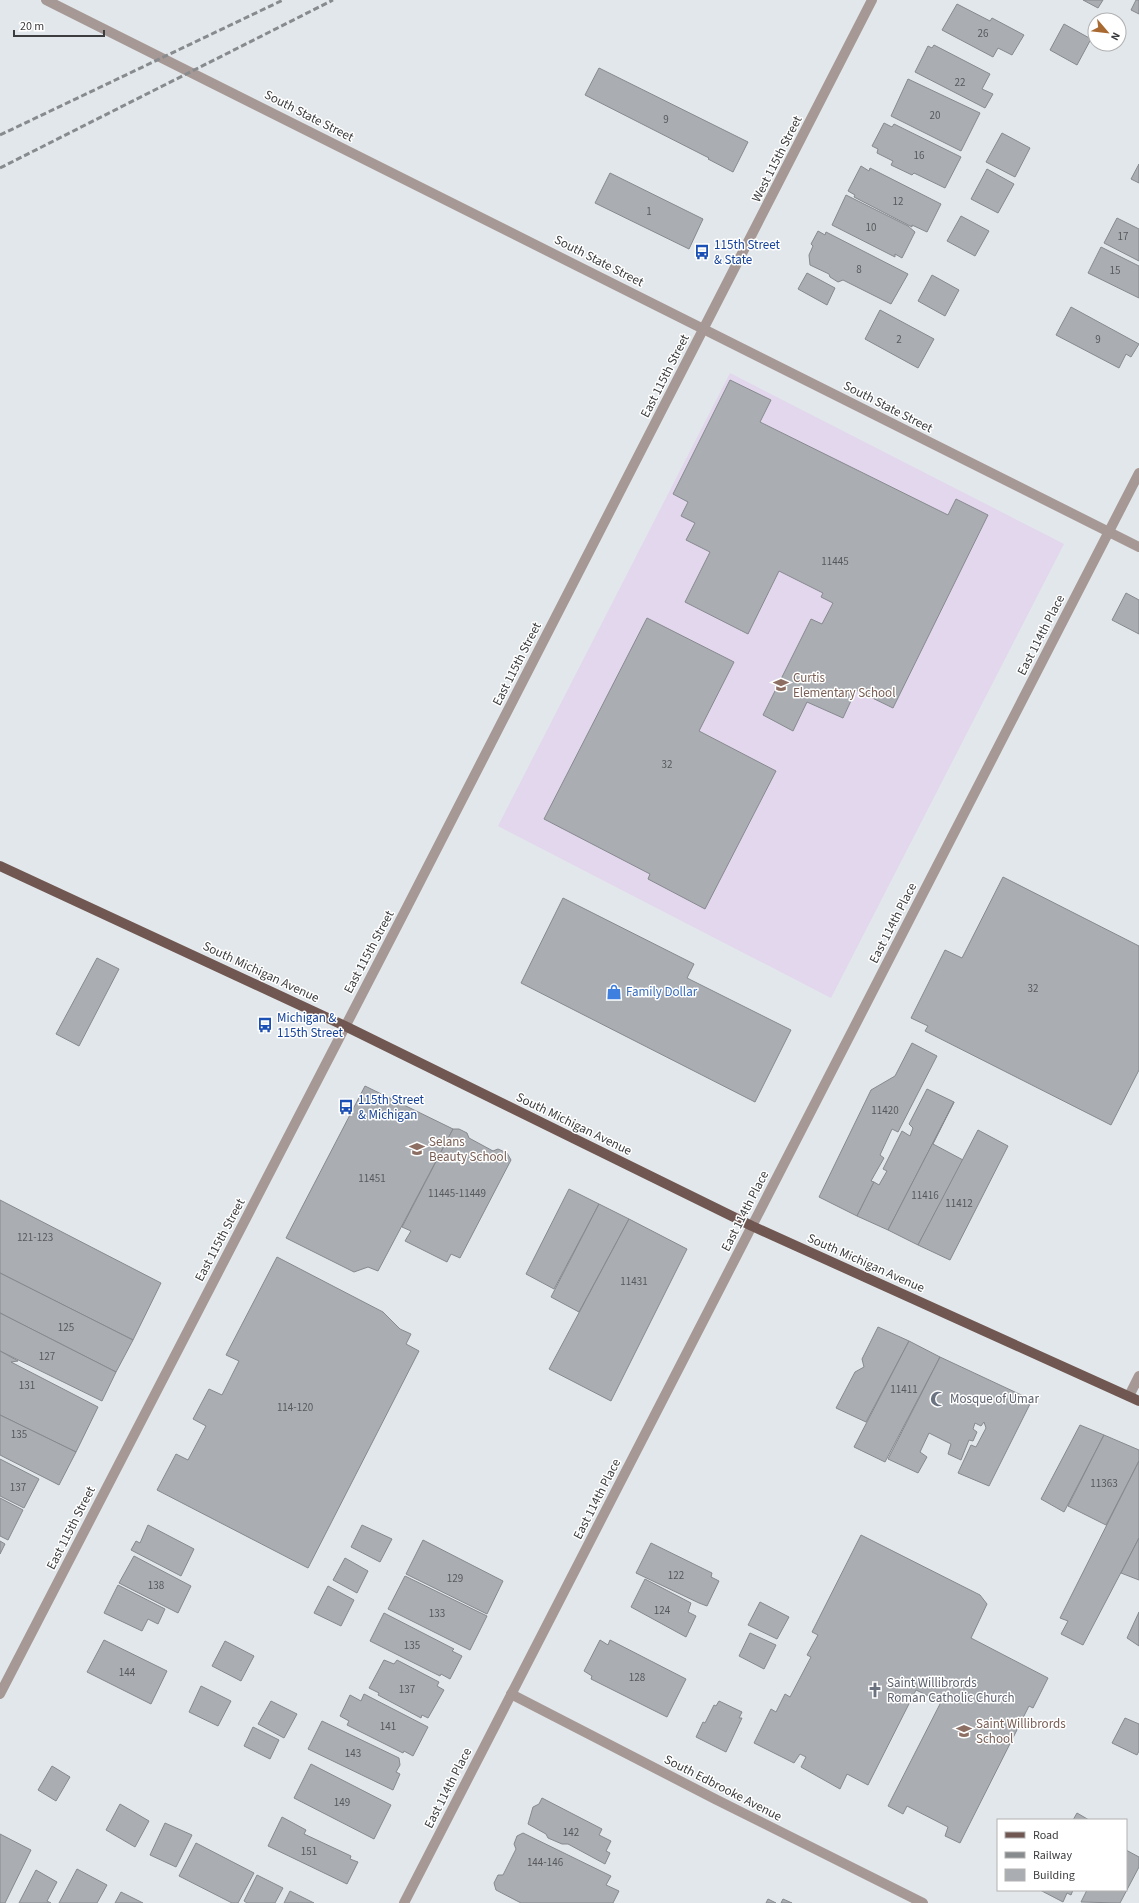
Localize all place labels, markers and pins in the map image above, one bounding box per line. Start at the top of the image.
place label: 115th Street & State [714,236,781,269]
bus stop icon: 115th Street & State [693,243,711,261]
place label: Curtis Elementary School [793,669,895,702]
school or university icon: Curtis Elementary School [772,676,790,694]
shop icon: Family Dollar [605,983,623,1001]
place label: Family Dollar [626,983,698,1001]
place label: Michigan & 115th Street [277,1009,344,1042]
bus stop icon: Michigan & 115th Street [256,1016,274,1034]
place label: 115th Street & Michigan [358,1091,425,1124]
bus stop icon: 115th Street & Michigan [337,1098,355,1116]
place label: Selans Beauty School [429,1133,507,1166]
school or university icon: Selans Beauty School [408,1140,426,1158]
mosque icon: Mosque of Umar [929,1390,947,1408]
place label: Mosque of Umar [950,1390,1039,1408]
place label: Saint Willibrords Roman Catholic Church [887,1674,1015,1707]
church icon: Saint Willibrords Roman Catholic Church [866,1681,884,1699]
place label: Saint Willibrords School [976,1715,1066,1748]
school or university icon: Saint Willibrords School [955,1722,973,1740]

